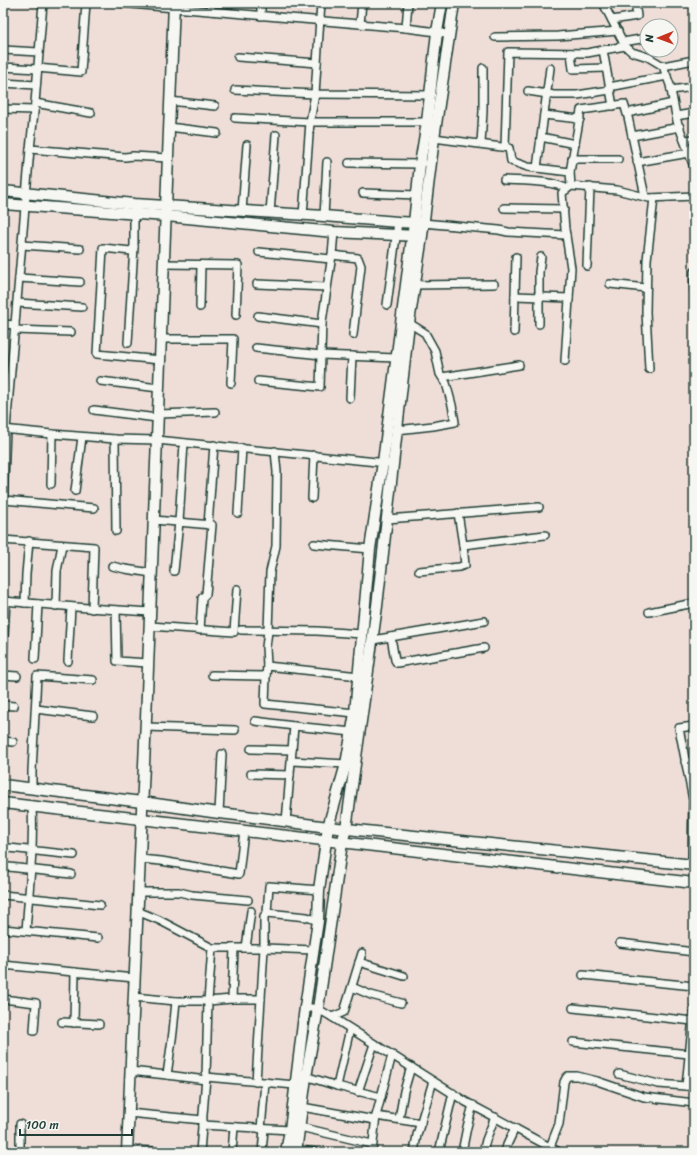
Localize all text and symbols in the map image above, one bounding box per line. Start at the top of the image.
north arrow [639,18,679,58]
text: N [640,34,659,43]
scale bar [20,1111,132,1137]
text: 100 m [26,1114,59,1136]

